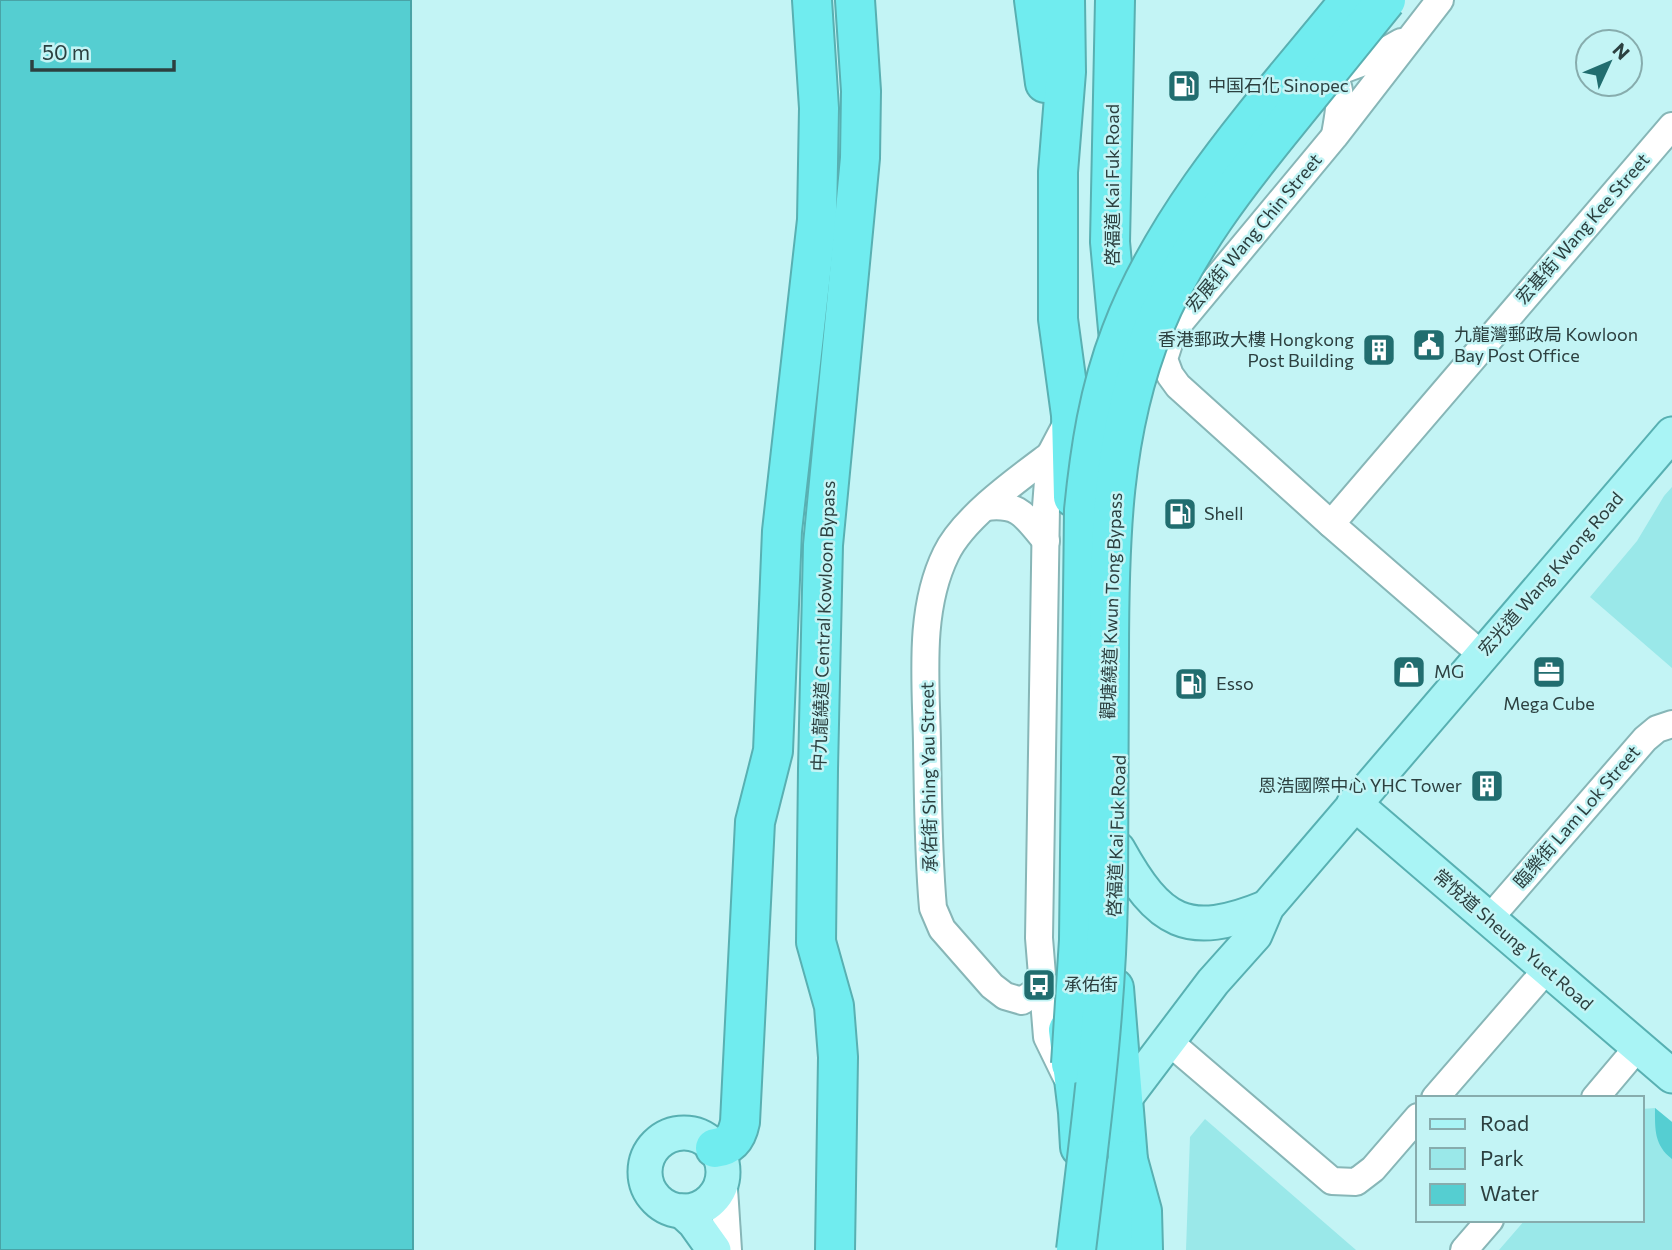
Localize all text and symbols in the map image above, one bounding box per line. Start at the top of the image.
scale bar [32,28,173,72]
north arrow [1574,28,1644,98]
text: N [1608,38,1635,64]
text: 50 m [42,39,90,64]
fuel station icon: 中国石化 Sinopec [1165,67,1203,105]
place label: 中国石化 Sinopec [1208,74,1349,96]
street label: 啓福道 Kai Fuk Road [1101,104,1123,266]
street label: 宏基街 Wang Kee Street [1511,148,1654,308]
street label: 宏展街 Wang Chin Street [1181,149,1326,316]
place label: 九龍灣郵政局 Kowloon Bay Post Office [1454,323,1638,366]
public building icon: 九龍灣郵政局 Kowloon Bay Post Office [1410,326,1448,364]
place label: 香港郵政大樓 Hongkong Post Building [1158,328,1354,371]
building icon: 香港郵政大樓 Hongkong Post Building [1360,331,1398,369]
street label: 中九龍繞道 Central Kowloon Bypass [807,480,839,772]
street label: 宏光道 Wang Kwong Road [1473,487,1627,660]
street label: 觀塘繞道 Kwun Tong Bypass [1096,492,1126,720]
fuel station icon: Shell [1161,495,1199,533]
place label: Shell [1204,502,1244,524]
shop icon: MG [1390,653,1428,691]
office icon: Mega Cube [1530,653,1568,691]
place label: MG [1434,660,1464,682]
fuel station icon: Esso [1172,665,1210,703]
place label: Esso [1216,672,1254,694]
street label: 承佑街 Shing Yau Street [915,682,941,872]
place label: Mega Cube [1503,692,1595,714]
street label: 臨樂街 Lam Lok Street [1508,741,1644,892]
street label: 啓福道 Kai Fuk Road [1102,754,1130,917]
building icon: 恩浩國際中心 YHC Tower [1468,767,1506,805]
place label: 恩浩國際中心 YHC Tower [1258,774,1462,796]
street label: 常悅道 Sheung Yuet Road [1429,864,1598,1015]
bus stop icon: 承佑街 [1020,966,1058,1004]
place label: 承佑街 [1064,973,1118,995]
legend [1416,1096,1644,1222]
text: Road [1480,1110,1529,1135]
text: Park [1480,1145,1524,1170]
text: Water [1480,1180,1539,1205]

